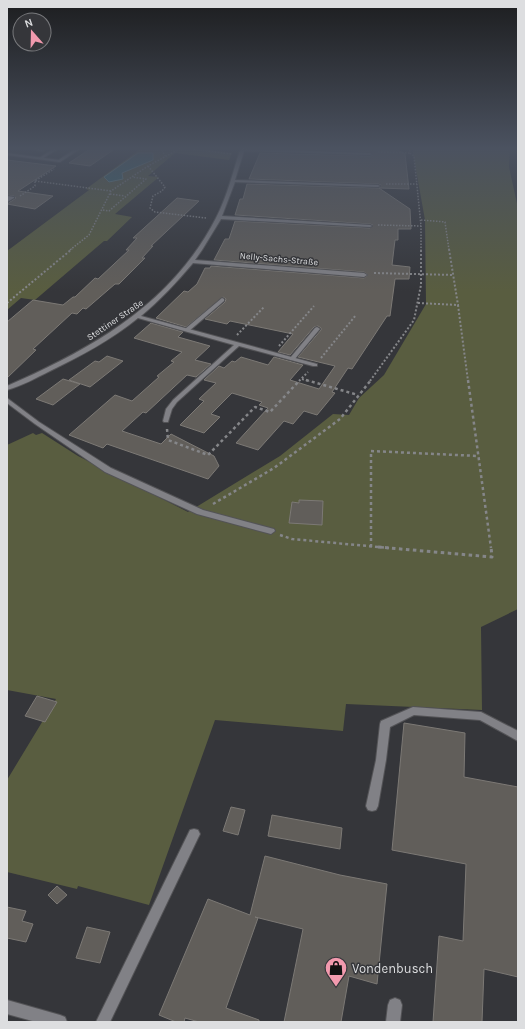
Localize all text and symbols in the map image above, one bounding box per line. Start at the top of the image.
north arrow [12,12,52,52]
text: N [23,16,35,31]
street label: Nelly-Sachs-Straße [239,251,319,267]
street label: Stettiner Straße [85,297,145,342]
shop icon: Vondenbusch [323,955,349,988]
place label: Vondenbusch [352,961,433,976]

